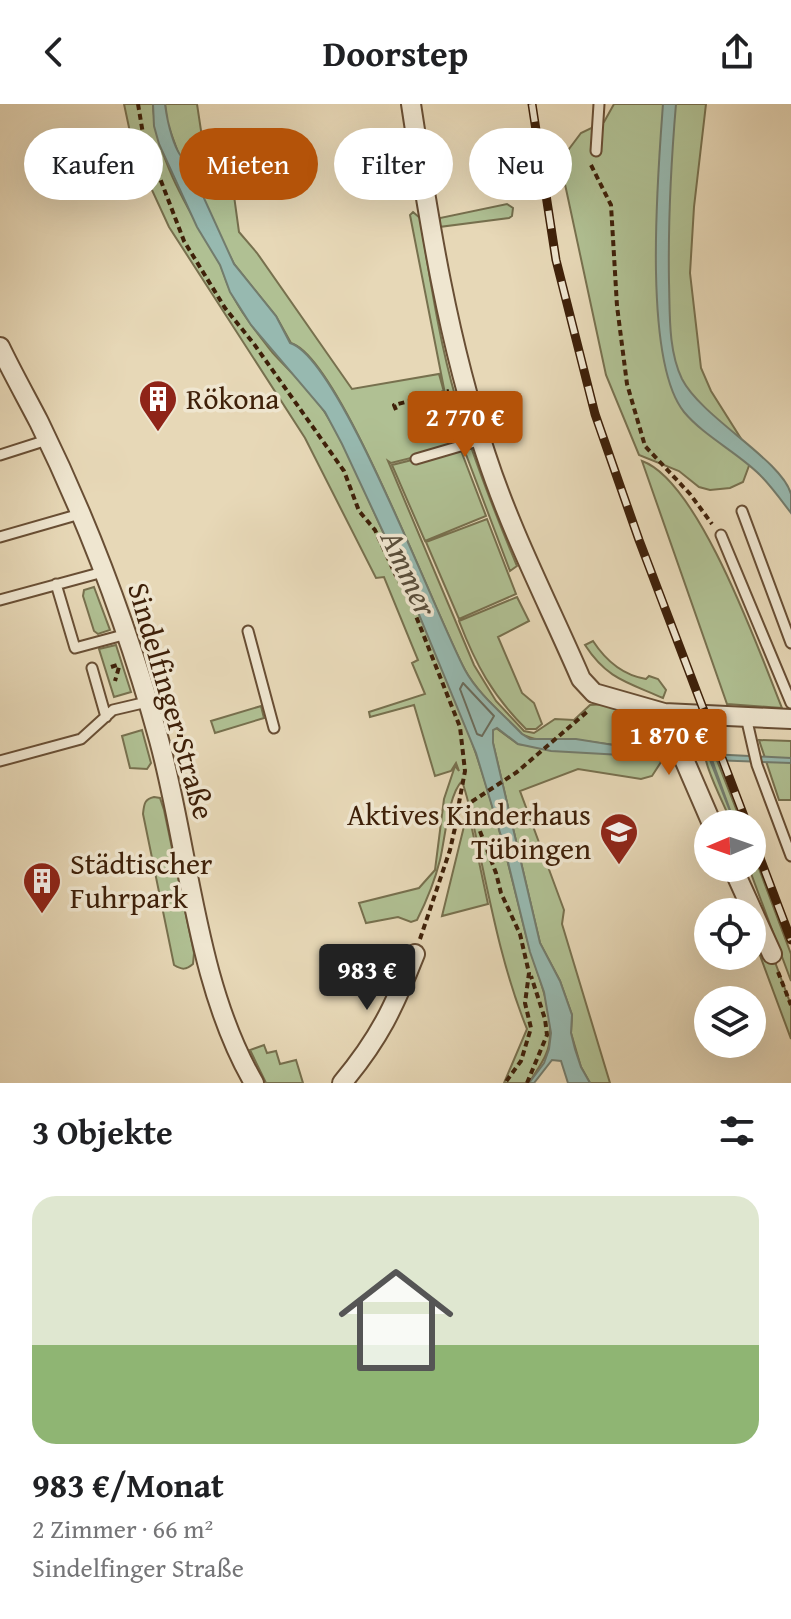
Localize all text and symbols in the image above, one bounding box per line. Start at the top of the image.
text: Doorstep [323,26,468,79]
icon: back [32,30,76,74]
icon: share [715,30,759,74]
chip: Kaufen [24,128,163,200]
chip: Mieten [179,128,318,200]
chip: Filter [334,128,453,200]
chip: Neu [469,128,572,200]
place label: Rökona [186,376,280,420]
building icon: Rökona [137,378,179,433]
pin: 2 770 € [391,391,539,459]
text: 2 770 € [426,397,504,436]
water label: Ammer [369,521,450,625]
street label: Sindelfinger Straße [117,577,227,824]
pin: 1 870 € [595,709,743,777]
text: 1 870 € [630,715,708,754]
place label: Aktives Kinderhaus Tübingen [347,792,591,870]
north arrow [694,810,766,882]
map controls [694,810,766,1058]
school or university icon: Aktives Kinderhaus Tübingen [598,811,640,866]
place label: Städtischer Fuhrpark [70,841,213,919]
building icon: Städtischer Fuhrpark [21,860,63,915]
button: locate [694,898,766,970]
pin: 983 € [311,944,423,1012]
text: 983 € [337,950,397,989]
button: layers [694,986,766,1058]
text: 3 Objekte [32,1107,173,1156]
icon: filters [715,1109,759,1153]
icon: home [324,1248,468,1392]
text: 983 €/Monat [32,1460,224,1509]
text: 2 Zimmer · 66 m² [32,1509,213,1548]
text: Sindelfinger Straße [32,1548,244,1587]

